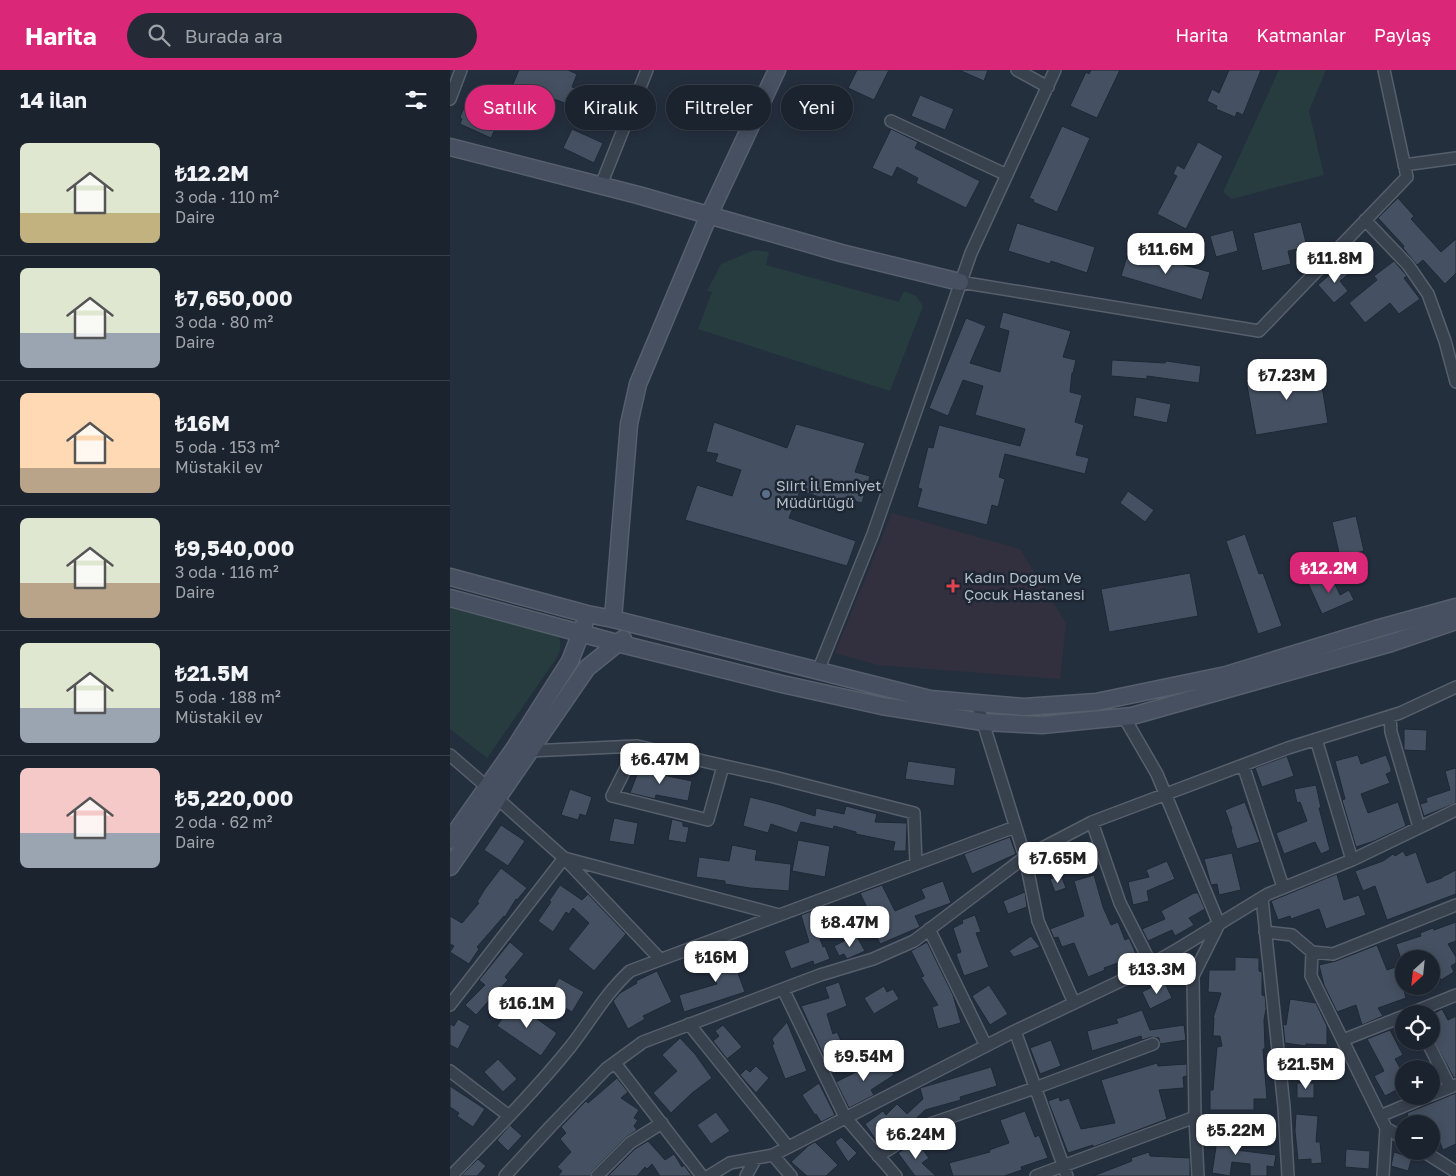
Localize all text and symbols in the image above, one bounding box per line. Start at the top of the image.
search box [127,13,477,58]
text: Harita [25,21,97,50]
icon: search [145,21,173,49]
text: Burada ara [185,24,283,47]
text: Harita [1175,24,1228,46]
text: Katmanlar [1256,24,1346,46]
text: Paylaş [1374,24,1431,46]
chip: Satılık [465,85,555,130]
chip: Kiralık [565,85,656,130]
chip: Filtreler [666,85,771,130]
chip: Yeni [781,85,853,130]
icon: filters [402,86,430,114]
text: 14 ilan [20,87,87,113]
text: ₺12.2M [175,160,249,186]
icon: home [60,163,120,223]
text: 3 oda · 110 m² [175,187,279,207]
text: Daire [175,207,215,227]
pin: ₺11.6M [1125,232,1207,275]
text: ₺11.6M [1138,239,1194,259]
pin: ₺11.8M [1294,242,1376,284]
text: ₺11.8M [1307,248,1363,268]
text: ₺7,650,000 [175,285,293,311]
icon: home [60,288,120,348]
text: 3 oda · 80 m² [175,312,273,332]
text: Daire [175,332,215,352]
pin: ₺7.23M [1246,358,1328,401]
text: ₺7.23M [1259,365,1315,385]
text: ₺16M [175,410,230,436]
icon: home [60,413,120,473]
text: 5 oda · 153 m² [175,437,280,457]
text: Müstakil ev [175,457,263,477]
place label: Siirt İl Emniyet Müdürlüğü [776,476,881,511]
marker: Siirt İl Emniyet Müdürlüğü [760,488,772,500]
text: ₺9,540,000 [175,535,294,561]
icon: home [60,538,120,598]
pin: ₺12.2M [1288,552,1370,594]
text: ₺12.2M [1301,558,1357,578]
text: 3 oda · 116 m² [175,562,279,582]
place label: Kadın Doğum Ve Çocuk Hastanesi [964,568,1085,603]
marker: Kadın Doğum Ve Çocuk Hastanesi [946,579,960,593]
text: Daire [175,582,215,602]
text: ₺21.5M [175,660,249,686]
icon: home [60,663,120,723]
text: 5 oda · 188 m² [175,687,281,707]
text: Müstakil ev [175,707,263,727]
pin: ₺6.47M [619,742,701,785]
text: ₺6.47M [631,749,689,769]
text: ₺5,220,000 [175,785,293,811]
icon: home [60,788,120,848]
text: 2 oda · 62 m² [175,812,272,832]
text: Daire [175,832,215,852]
pin: ₺7.65M [1017,842,1099,884]
text: ₺7.65M [1029,848,1087,868]
pin: ₺8.47M [809,906,891,948]
text: ₺8.47M [821,912,879,932]
pin: ₺16M [686,940,746,983]
text: ₺16M [695,947,737,967]
north arrow [1395,950,1440,995]
map controls [1395,950,1440,1160]
pin: ₺13.3M [1116,952,1198,995]
text: ₺13.3M [1129,959,1185,979]
pin: ₺16.1M [486,986,568,1029]
text: ₺16.1M [499,993,555,1013]
button: locate [1395,1005,1440,1050]
pin: ₺9.54M [823,1040,905,1082]
text: ₺9.54M [835,1046,893,1066]
pin: ₺21.5M [1265,1048,1347,1090]
text: ₺21.5M [1278,1054,1334,1074]
button: + [1395,1060,1440,1105]
pin: ₺5.22M [1195,1114,1277,1156]
button: − [1395,1115,1440,1160]
pin: ₺6.24M [875,1118,957,1160]
text: ₺5.22M [1207,1120,1265,1140]
text: ₺6.24M [887,1124,945,1144]

